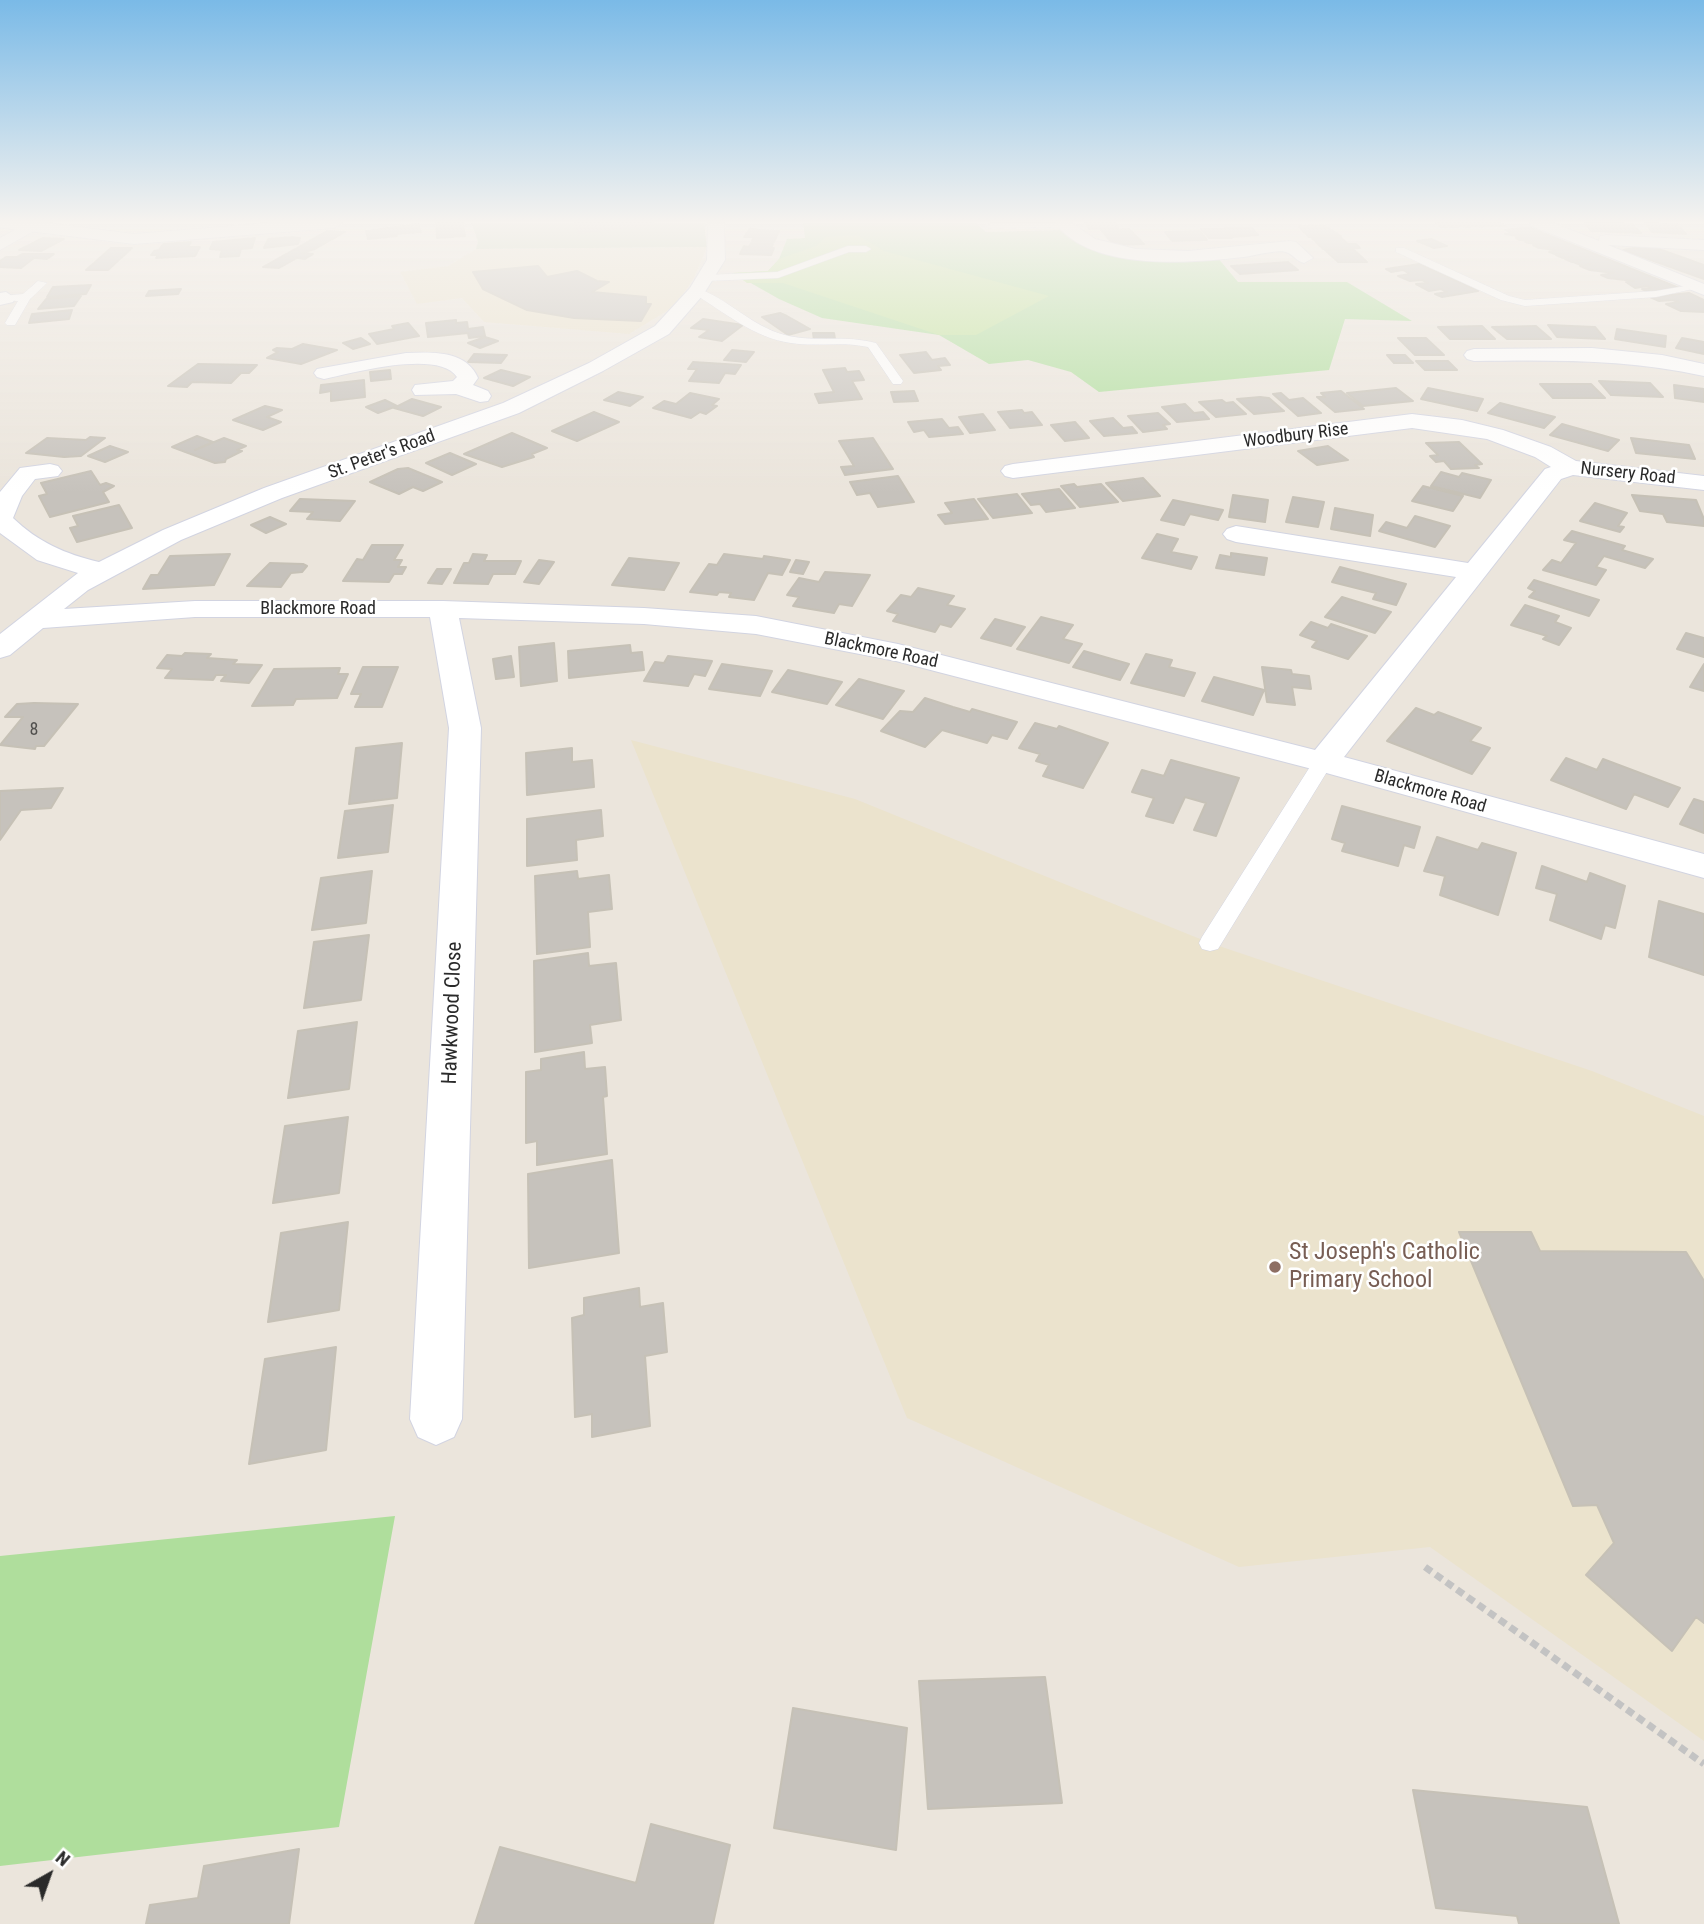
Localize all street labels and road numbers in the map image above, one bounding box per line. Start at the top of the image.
street label: Woodbury Rise [1242,419,1350,453]
street label: St. Peter's Road [326,426,438,484]
street label: Nursery Road [1579,458,1677,490]
street label: Blackmore Road [260,598,376,620]
street label: Blackmore Road [822,628,940,674]
street label: Blackmore Road [1371,766,1489,818]
street label: Hawkwood Close [438,941,468,1085]

